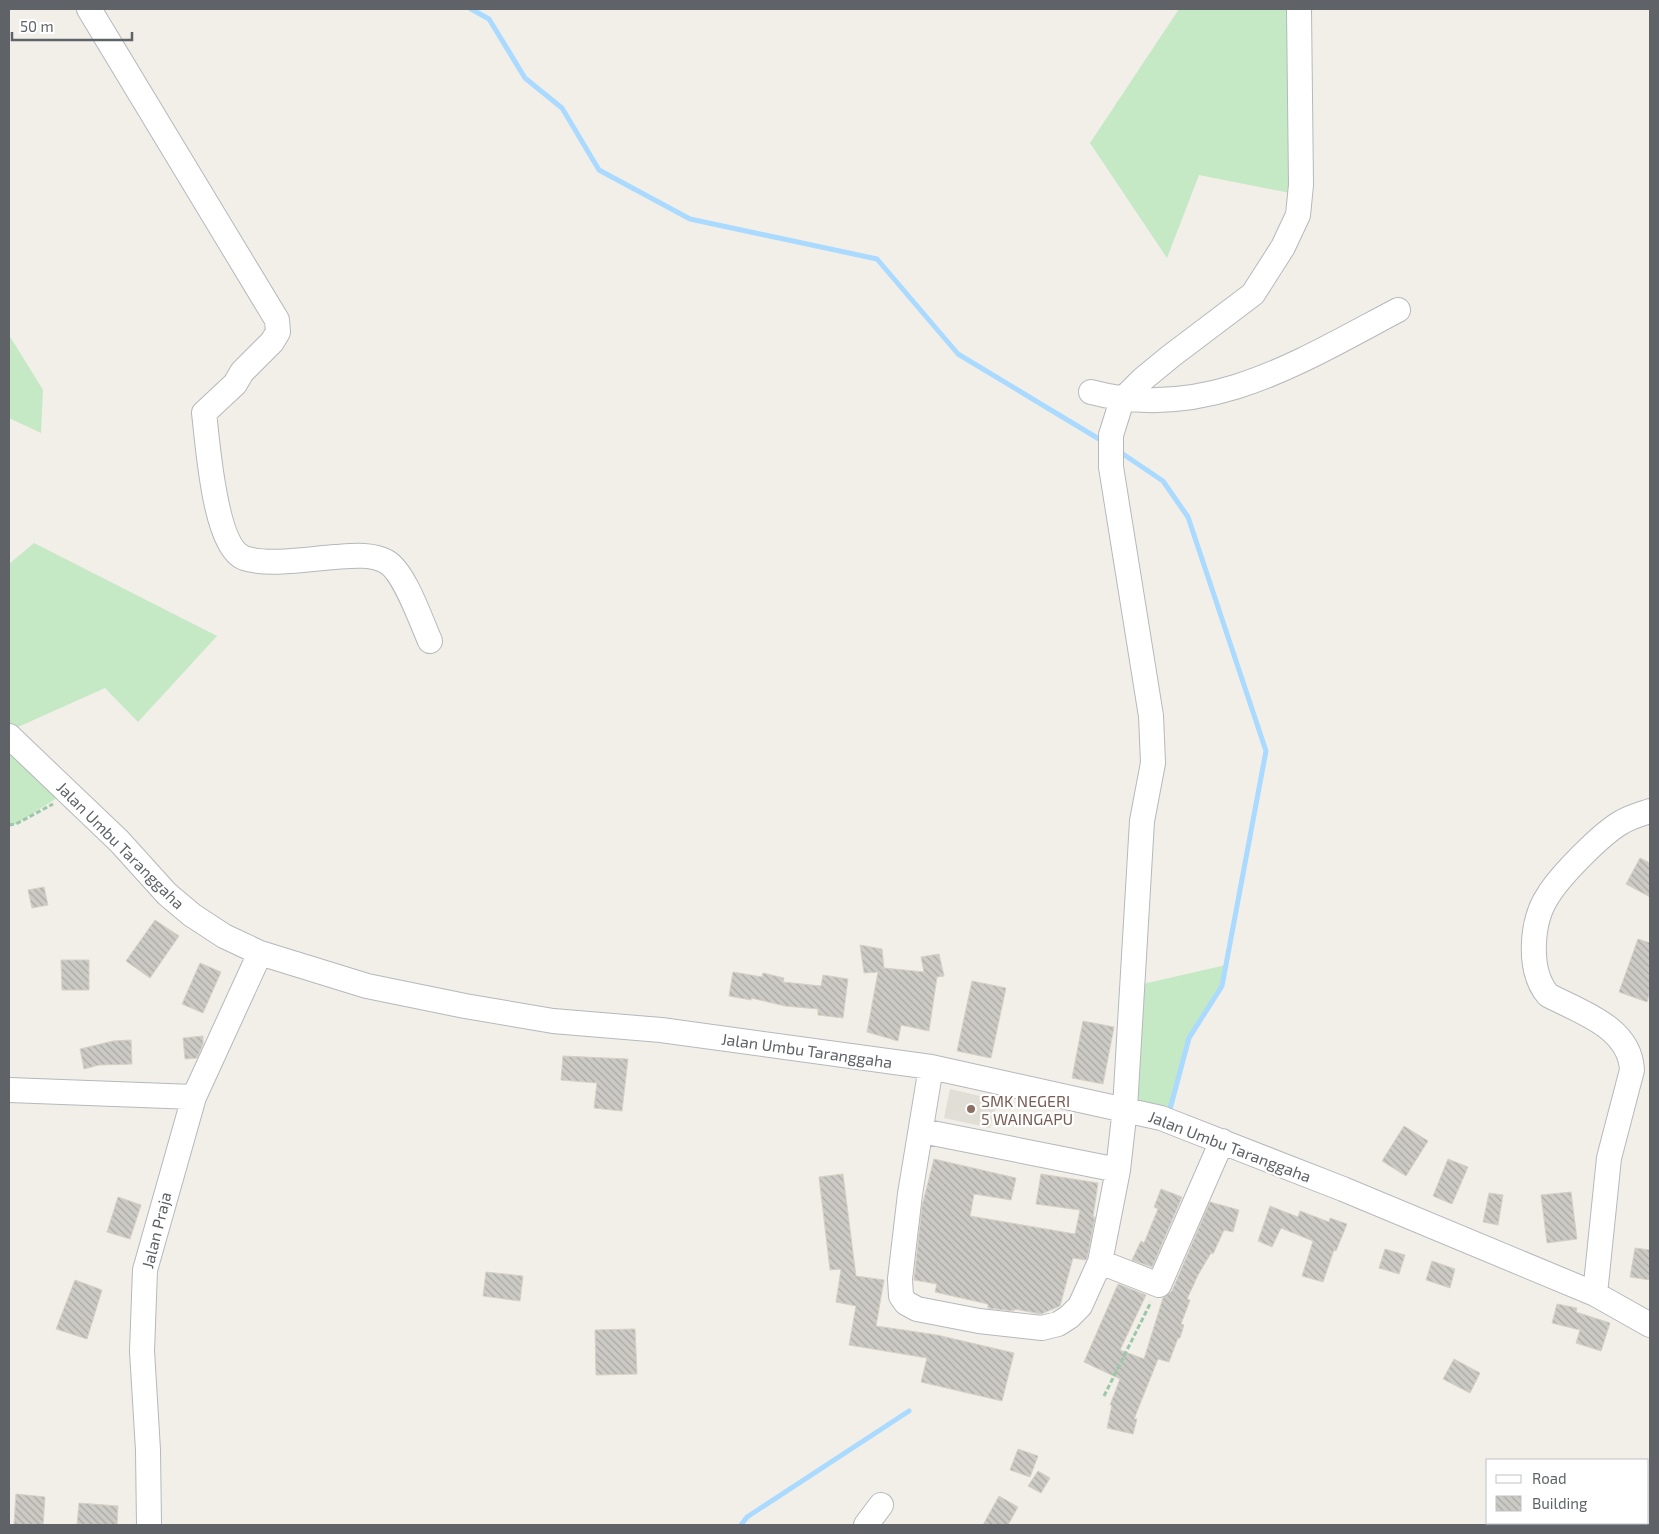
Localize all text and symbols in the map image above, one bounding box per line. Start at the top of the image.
scale bar [12,10,132,42]
text: 50 m [20,17,54,35]
street label: Jalan Umbu Taranggaha [53,777,189,913]
street label: Jalan Umbu Taranggaha [720,1029,894,1071]
place label: SMK NEGERI 5 WAINGAPU [981,1091,1073,1128]
marker: SMK NEGERI 5 WAINGAPU [965,1103,977,1115]
street label: Jalan Umbu Taranggaha [1146,1106,1314,1186]
street label: Jalan Praja [137,1190,176,1270]
legend [1486,1459,1649,1524]
text: Road [1532,1469,1567,1487]
text: Building [1532,1494,1588,1512]

